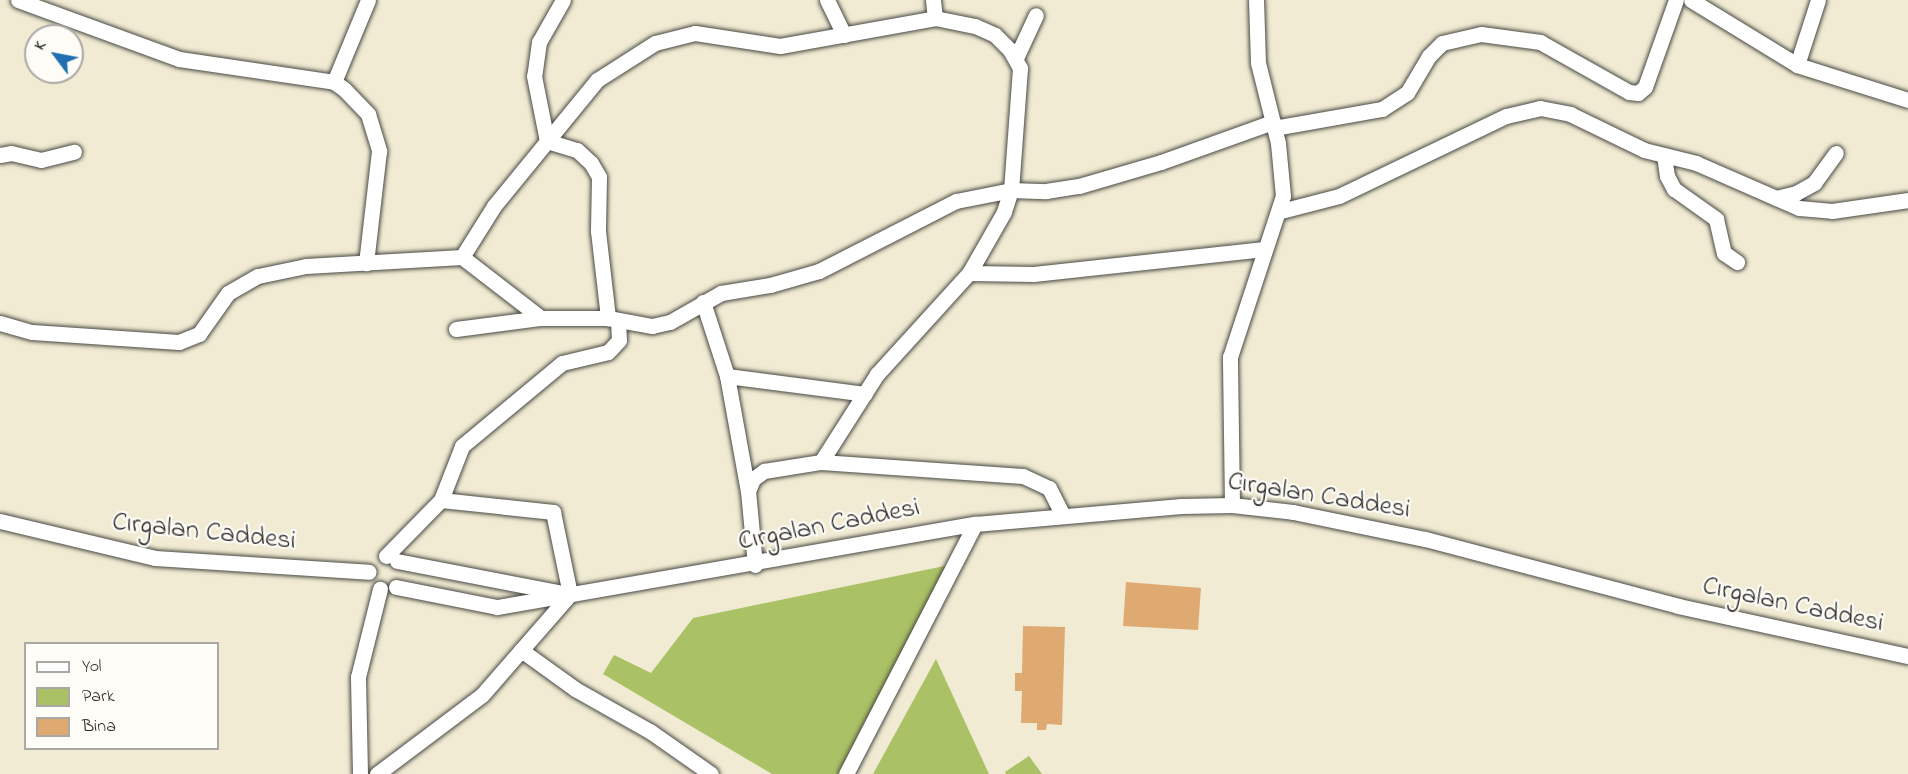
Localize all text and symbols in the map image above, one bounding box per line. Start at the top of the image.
north arrow [24,24,84,84]
text: K [28,36,53,55]
street label: Cırgalan Caddesi [1225,466,1413,526]
street label: Cırgalan Caddesi [735,492,923,558]
street label: Cırgalan Caddesi [111,506,297,558]
street label: Cırgalan Caddesi [1699,570,1887,640]
legend [24,642,219,750]
text: Yol [82,654,102,680]
text: Park [82,684,115,710]
text: Bina [82,714,116,740]

